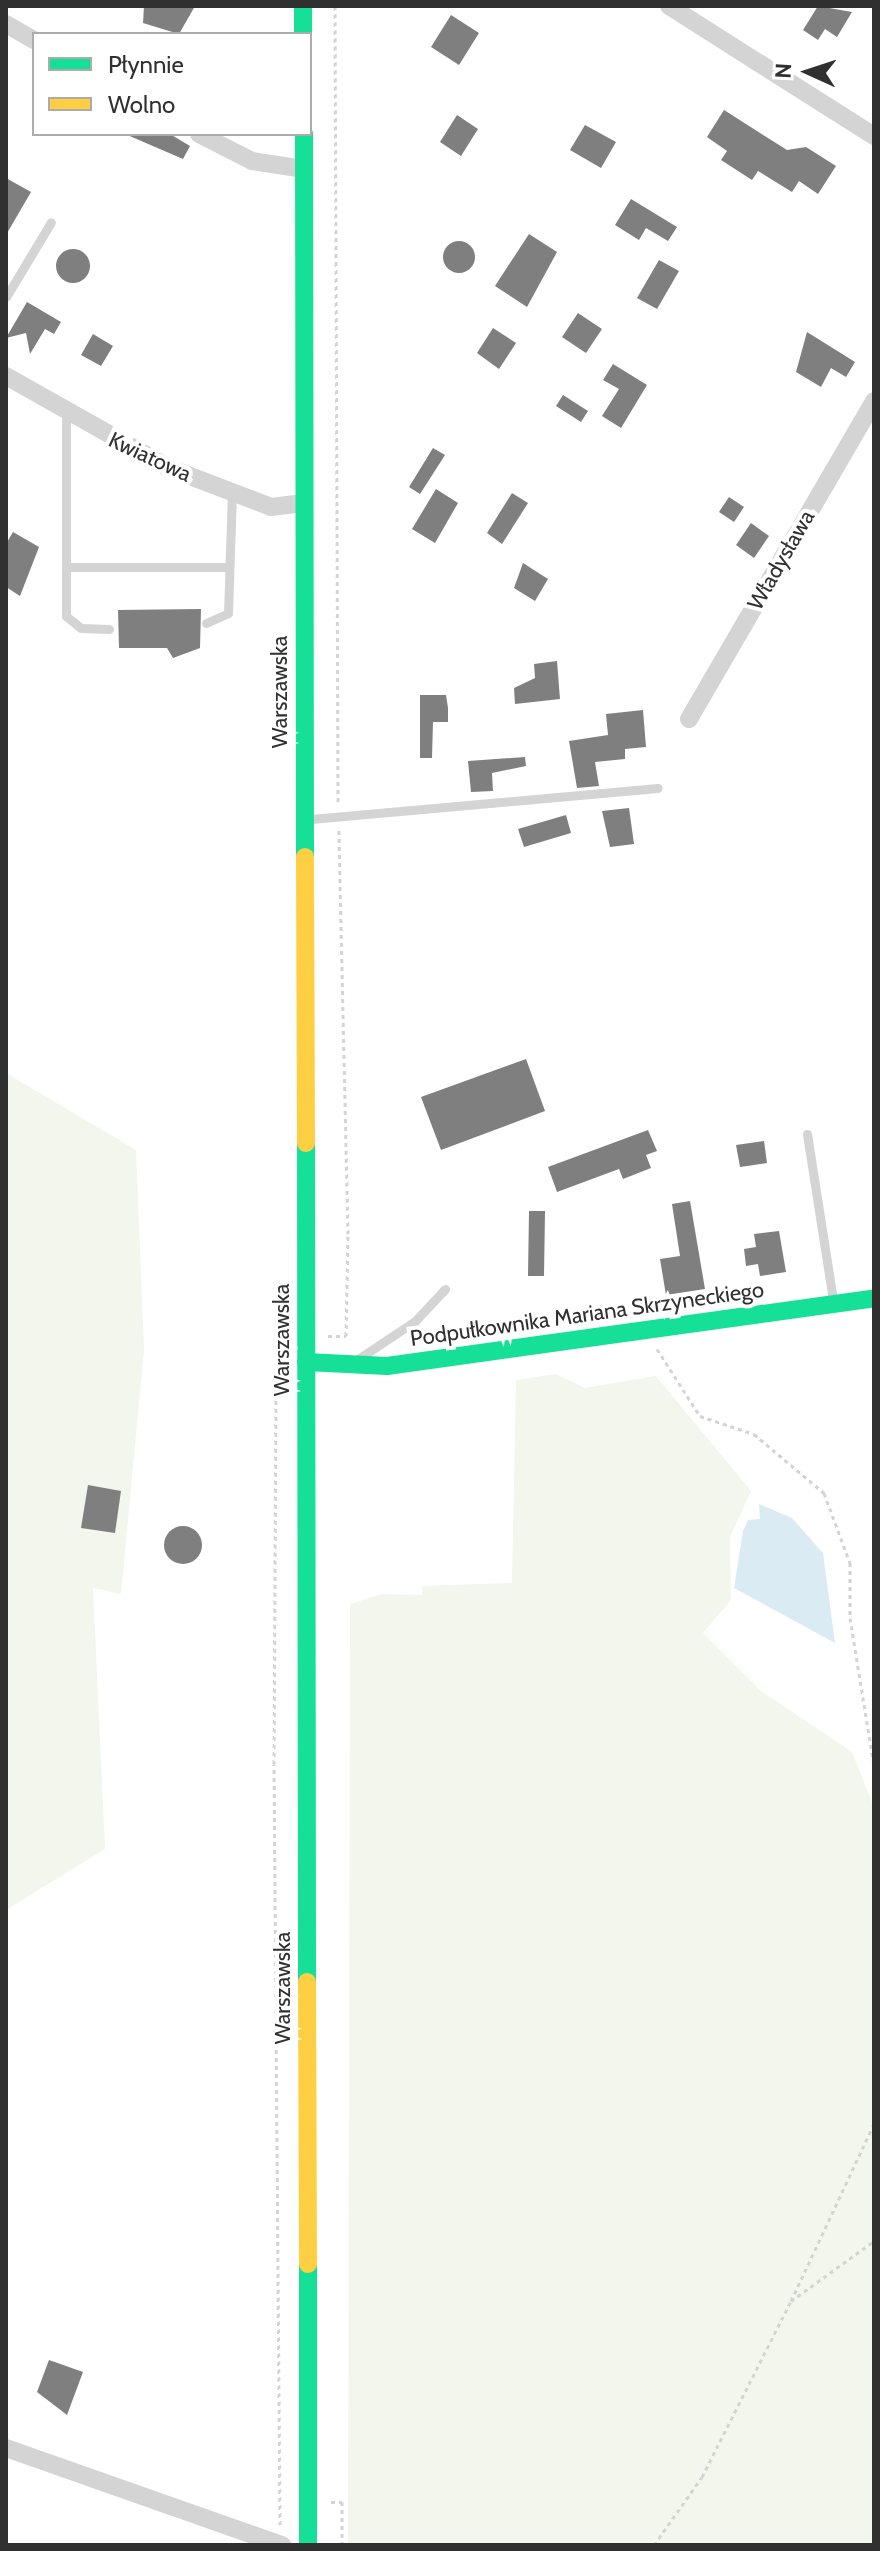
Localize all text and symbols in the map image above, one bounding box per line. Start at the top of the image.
legend [32,32,312,136]
north arrow [768,32,848,112]
text: Płynnie [108,50,184,79]
text: N [770,62,797,79]
text: Wolno [108,90,175,119]
street label: Kwiatowa [104,426,196,488]
street label: Władysława [742,505,820,615]
street label: Warszawska [267,636,293,748]
street label: Podpułkownika Mariana Skrzyneckiego [409,1276,765,1352]
street label: Warszawska [269,1284,295,1396]
street label: Warszawska [270,1932,296,2044]

